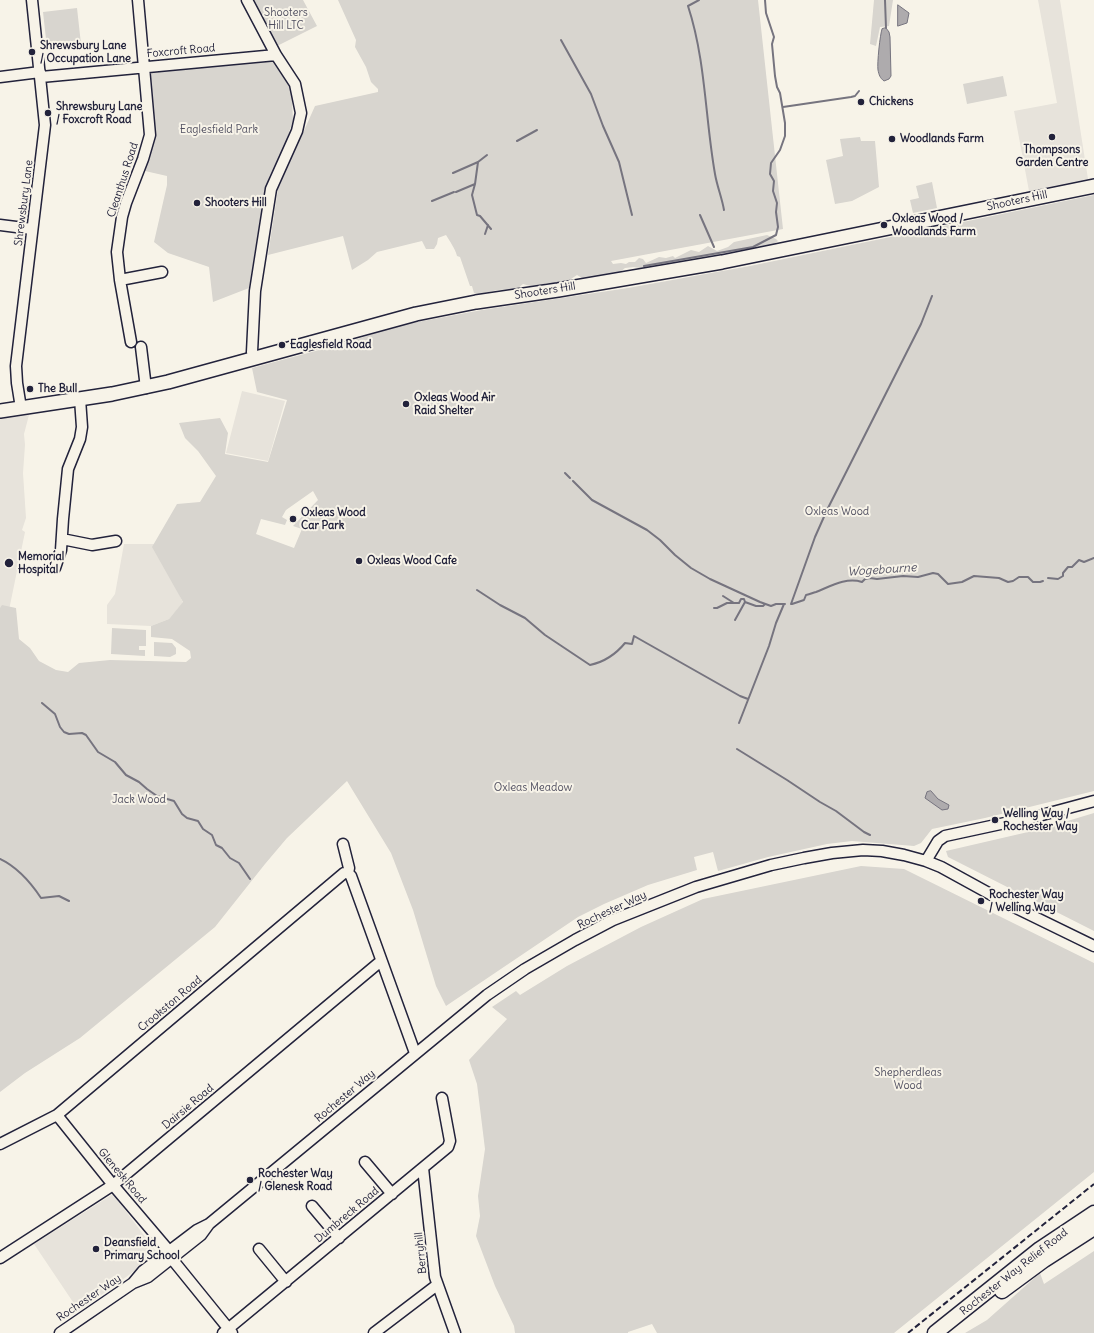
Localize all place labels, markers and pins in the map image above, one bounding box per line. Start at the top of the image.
place label: Shrewsbury Lane / Occupation Lane [40,39,131,65]
marker: Shrewsbury Lane / Occupation Lane [27,47,37,57]
place label: Chickens [869,95,913,109]
marker: Chickens [856,97,866,107]
place label: Shrewsbury Lane / Foxcroft Road [56,100,143,126]
marker: Shrewsbury Lane / Foxcroft Road [43,108,53,118]
place label: Woodlands Farm [900,132,984,146]
marker: Thompsons Garden Centre [1047,132,1057,142]
marker: Woodlands Farm [887,134,897,144]
place label: Thompsons Garden Centre [1016,143,1088,169]
place label: Shooters Hill [205,196,267,210]
marker: Shooters Hill [192,198,202,208]
place label: Oxleas Wood / Woodlands Farm [892,212,976,238]
marker: Oxleas Wood / Woodlands Farm [879,220,889,230]
place label: Eaglesfield Road [290,338,371,352]
marker: Eaglesfield Road [277,340,287,350]
place label: The Bull [38,382,77,396]
marker: The Bull [25,384,35,394]
place label: Oxleas Wood Air Raid Shelter [414,391,495,417]
marker: Oxleas Wood Air Raid Shelter [401,399,411,409]
place label: Oxleas Wood Car Park [301,506,366,532]
marker: Oxleas Wood Car Park [288,514,298,524]
place label: Memorial Hospital [18,550,64,576]
place label: Oxleas Wood Cafe [367,554,457,568]
marker: Oxleas Wood Cafe [354,556,364,566]
marker: Memorial Hospital [3,557,15,569]
place label: Welling Way / Rochester Way [1003,807,1078,833]
marker: Welling Way / Rochester Way [990,815,1000,825]
place label: Rochester Way / Welling Way [989,888,1064,914]
marker: Rochester Way / Welling Way [976,896,986,906]
place label: Rochester Way / Glenesk Road [258,1167,333,1193]
marker: Rochester Way / Glenesk Road [245,1175,255,1185]
place label: Deansfield Primary School [104,1236,180,1262]
marker: Deansfield Primary School [91,1244,101,1254]

